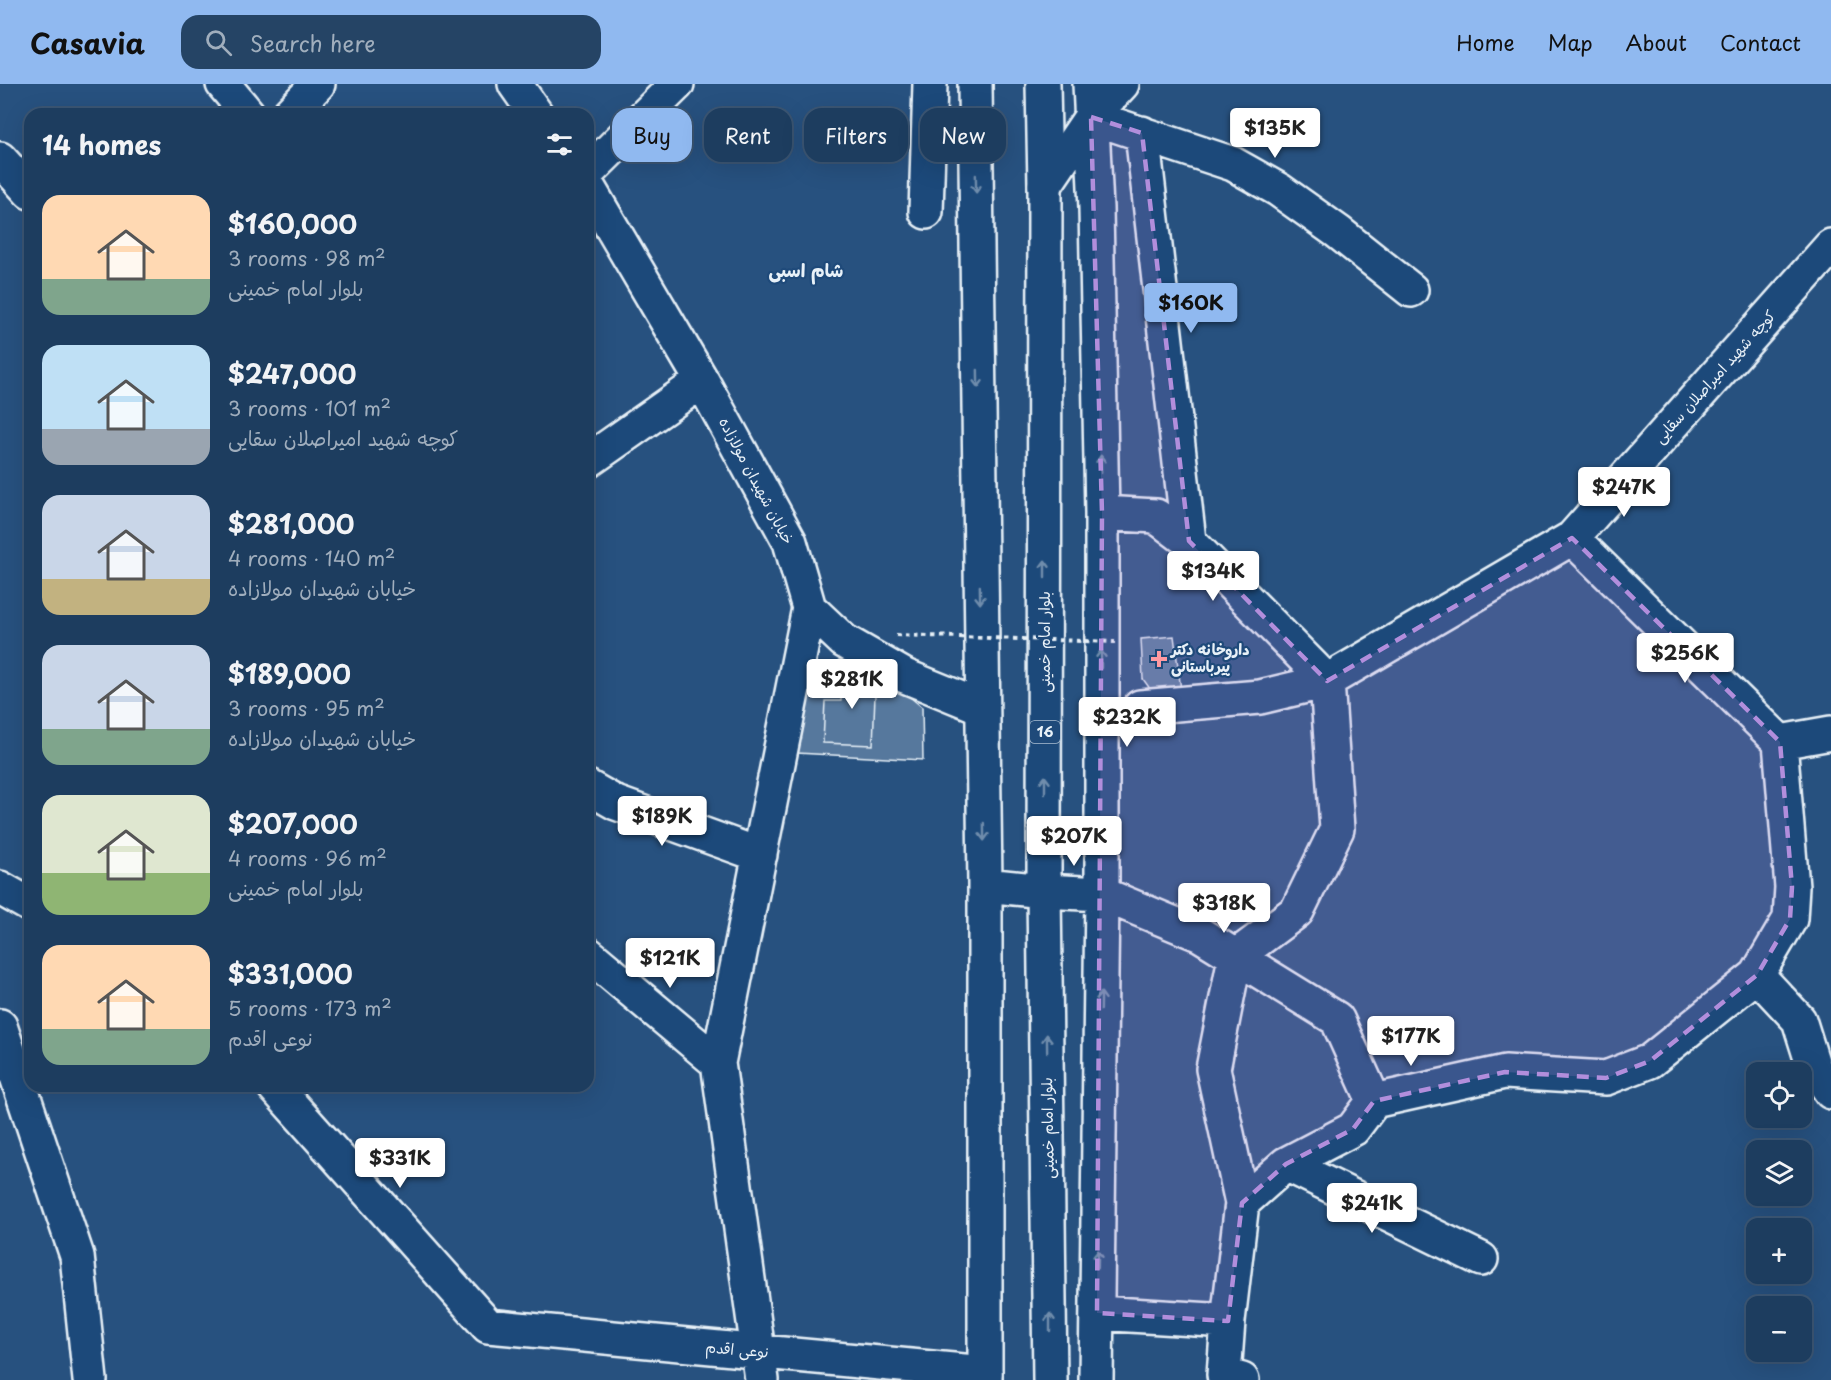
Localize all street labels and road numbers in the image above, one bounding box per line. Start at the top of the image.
street label: کوچه شهید امیراصلان سقایی [1648,304,1780,448]
street label: خیابان شهیدان مولازاده [714,413,801,548]
street label: بلوار امام خمینی [1032,591,1056,693]
road number: 16 [1030,721,1060,743]
street label: بلوار امام خمینی [1034,1077,1060,1179]
street label: نوعی اقدم [704,1334,770,1364]

